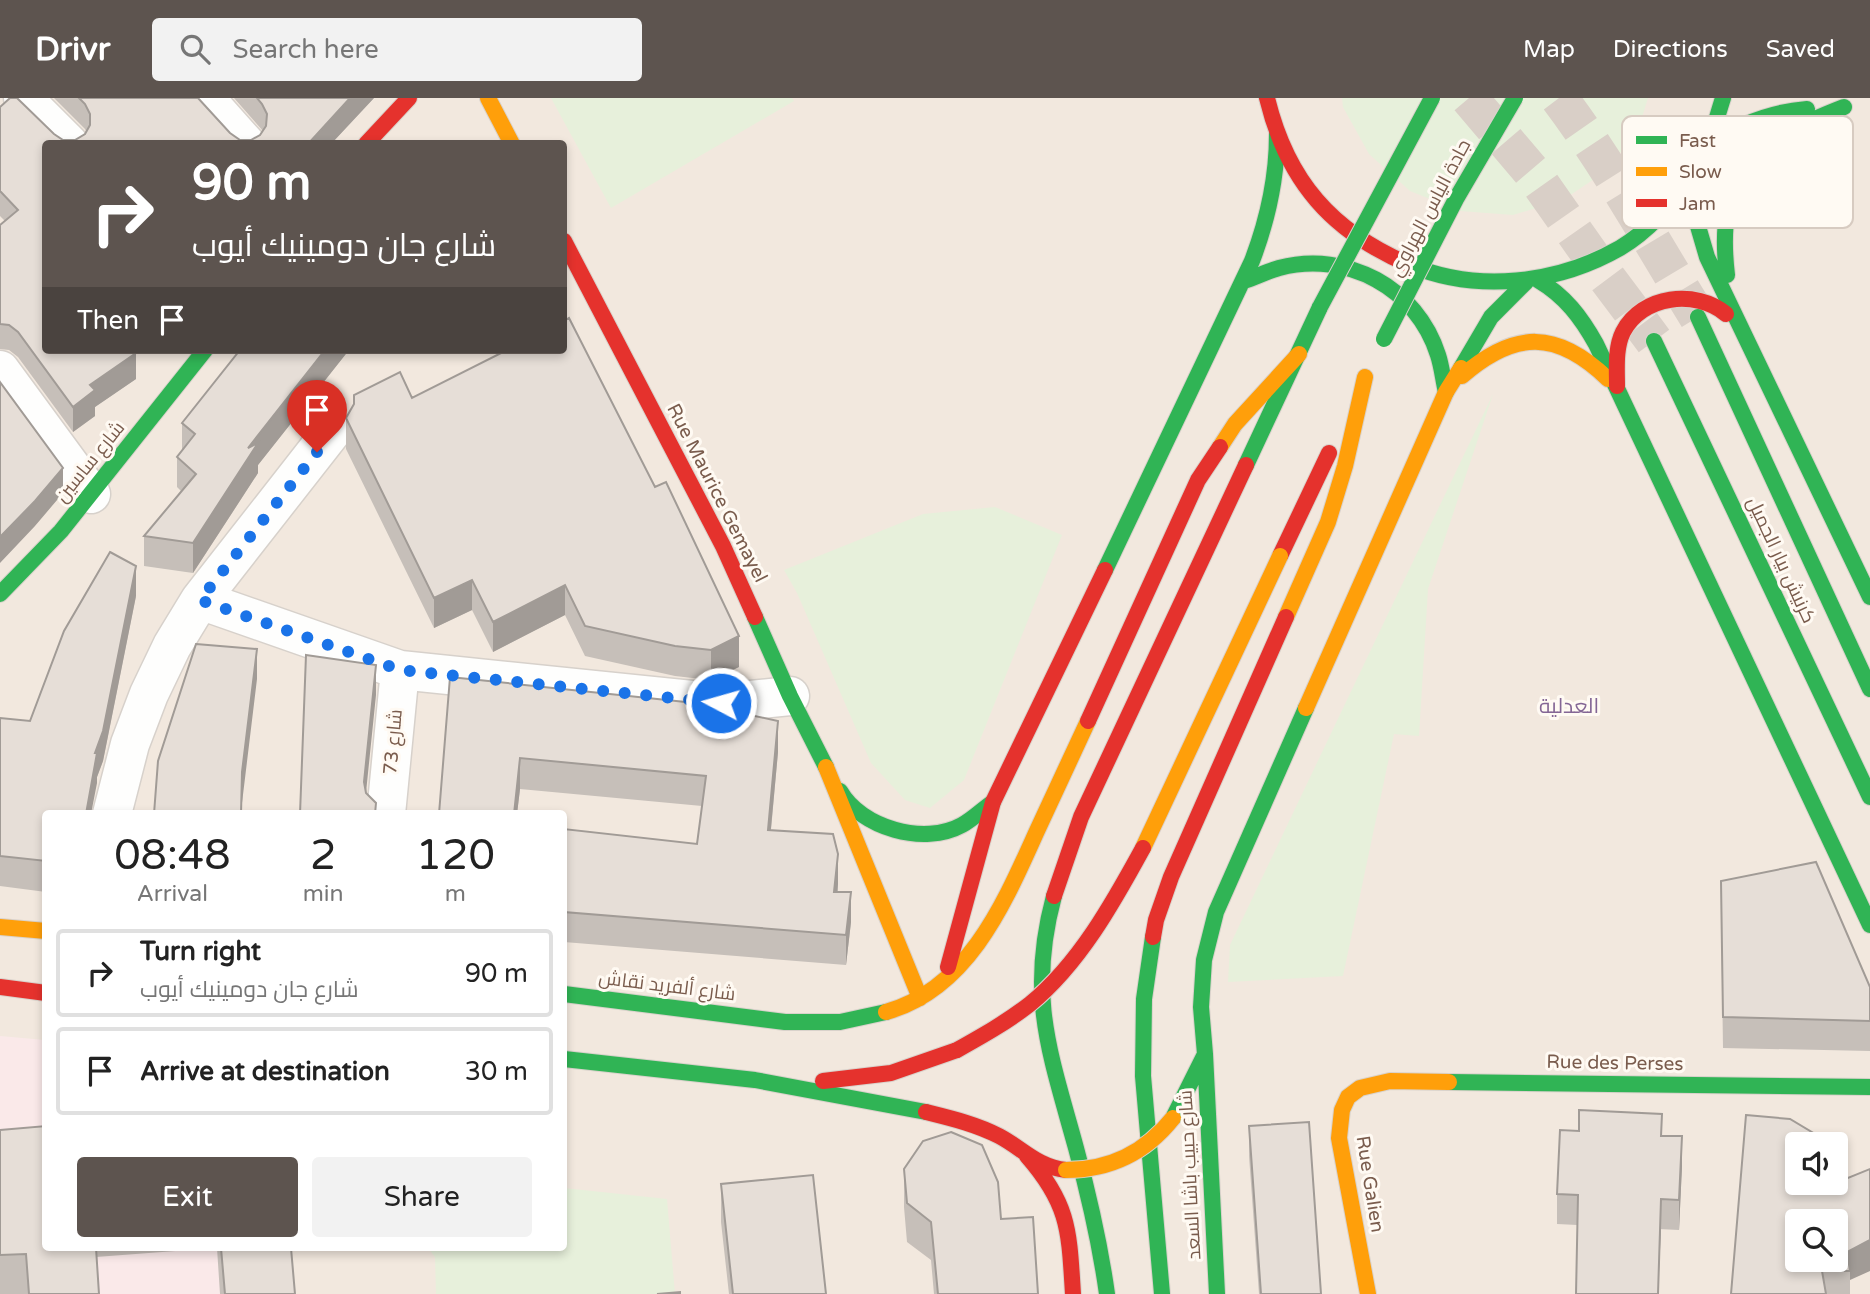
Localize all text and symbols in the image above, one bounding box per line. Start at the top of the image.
search box [152,18,642,81]
text: Drivr [35,30,110,69]
icon: search [176,30,214,68]
text: Search here [232,34,379,65]
text: Map [1523,35,1575,64]
text: Directions [1613,35,1728,64]
text: Saved [1766,35,1835,64]
legend [1622,116,1853,228]
text: Fast [1679,130,1716,152]
street label: جادة الياس الهراوي [1385,136,1478,282]
text: 90 m [192,154,311,213]
text: Slow [1679,161,1722,183]
icon: right [77,168,168,259]
text: Jam [1679,193,1716,215]
text: شارع جان دومينيك أيوب [192,227,496,265]
icon: arrive [153,301,191,339]
text: Then [77,305,139,336]
pin [287,380,347,452]
icon: arrive [298,391,336,429]
street label: Rue Maurice Gemayel [662,400,772,586]
street label: شارع ساسين [51,417,131,508]
street label: كرنيش بيار الجميل [1742,493,1820,627]
position arrow [684,666,758,740]
district label: العدلية [1539,694,1599,719]
street label: شارع 73 [379,708,409,776]
text: 08:48 [114,830,231,881]
text: 2 [310,830,336,881]
text: 120 [416,830,495,881]
text: Arrival [137,880,208,908]
text: min [303,880,344,908]
text: m [445,880,466,908]
text: Turn right [140,936,261,967]
icon: right [81,954,119,992]
text: 90 m [465,958,528,989]
street label: شارع ألفريد نقاش [597,966,737,1007]
text: شارع جان دومينيك أيوب [140,976,359,1004]
street label: Rue des Perses [1546,1051,1684,1075]
icon: arrive [81,1052,119,1090]
text: Arrive at destination [140,1056,390,1087]
text: 30 m [465,1056,528,1087]
street label: شارع حبيب باشا السعد [1175,1090,1207,1260]
map controls [1785,1132,1848,1272]
button: sound [1785,1132,1848,1195]
street label: Rue Galien [1351,1134,1389,1234]
button: Exit [77,1157,298,1237]
button: Share [312,1157,532,1237]
button: search [1785,1209,1848,1272]

